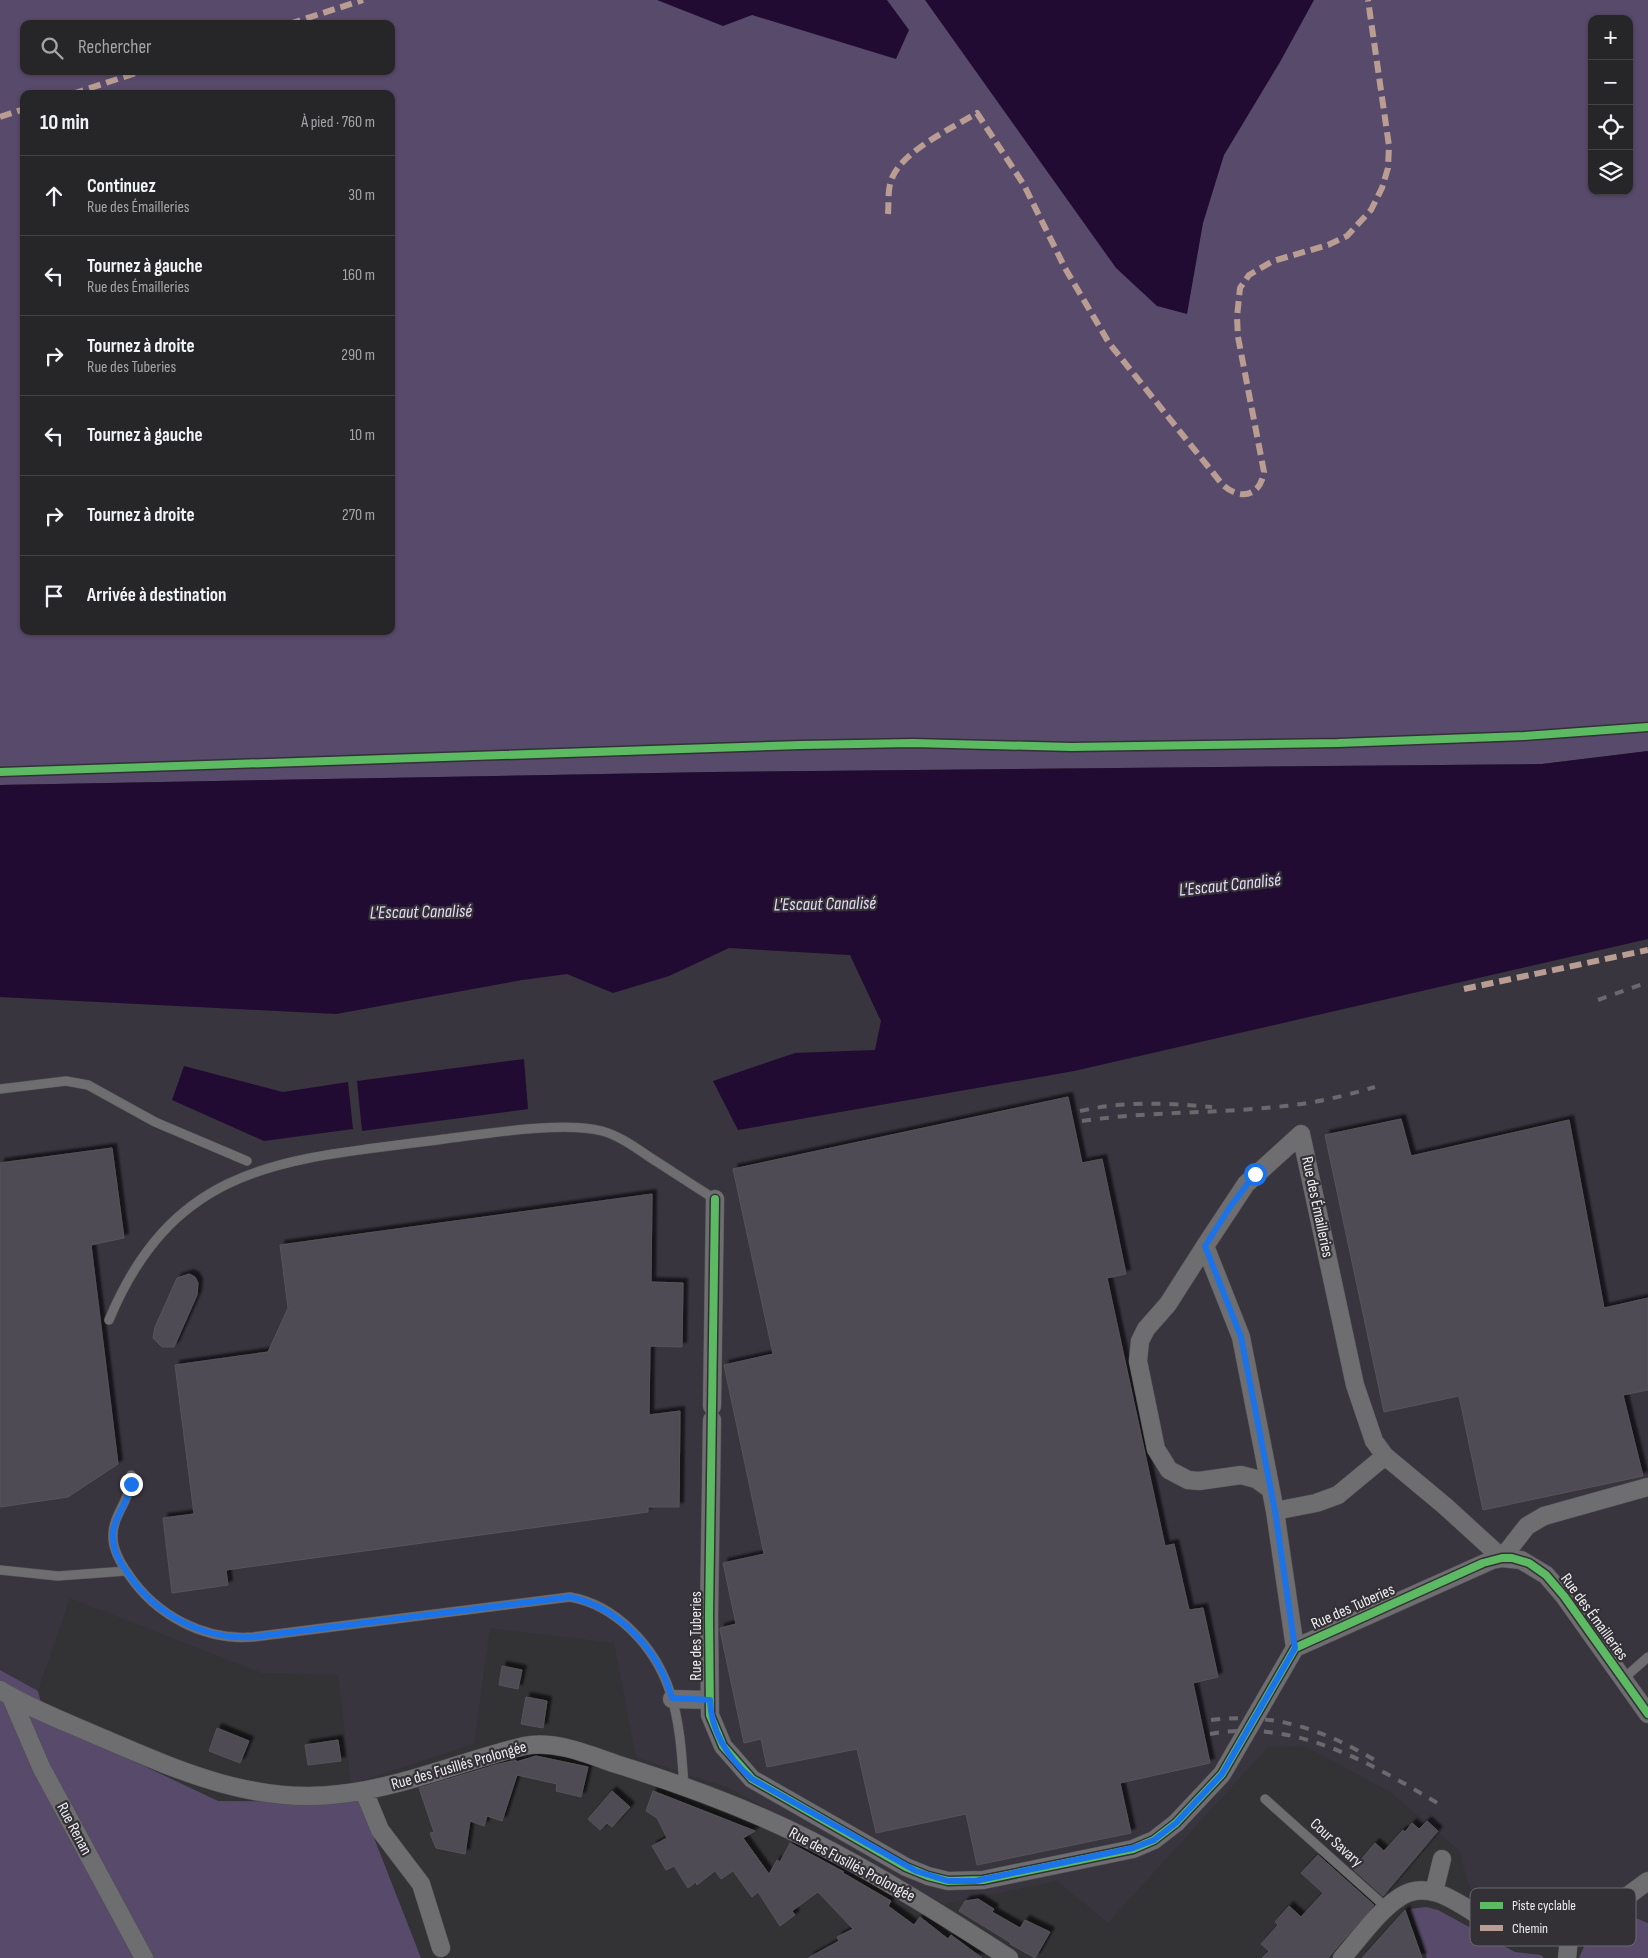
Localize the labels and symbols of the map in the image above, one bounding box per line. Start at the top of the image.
water label: L'Escaut Canalisé [1178,869,1282,901]
water label: L'Escaut Canalisé [774,893,876,915]
water label: L'Escaut Canalisé [370,901,472,923]
street label: Rue des Émailleries [1297,1155,1337,1259]
route start [1244,1163,1267,1186]
route end [120,1473,143,1496]
street label: Rue des Émailleries [1556,1570,1632,1664]
street label: Rue des Tuberies [1308,1580,1398,1634]
street label: Rue des Tuberies [687,1591,706,1681]
street label: Rue des Fusillés Prolongée [389,1738,529,1794]
street label: Rue Renan [52,1800,96,1858]
street label: Cour Savary [1306,1815,1366,1871]
street label: Rue des Fusillés Prolongée [786,1824,918,1906]
legend [1470,1888,1636,1946]
text: Piste cyclable [1512,1897,1576,1914]
text: Chemin [1512,1920,1548,1937]

